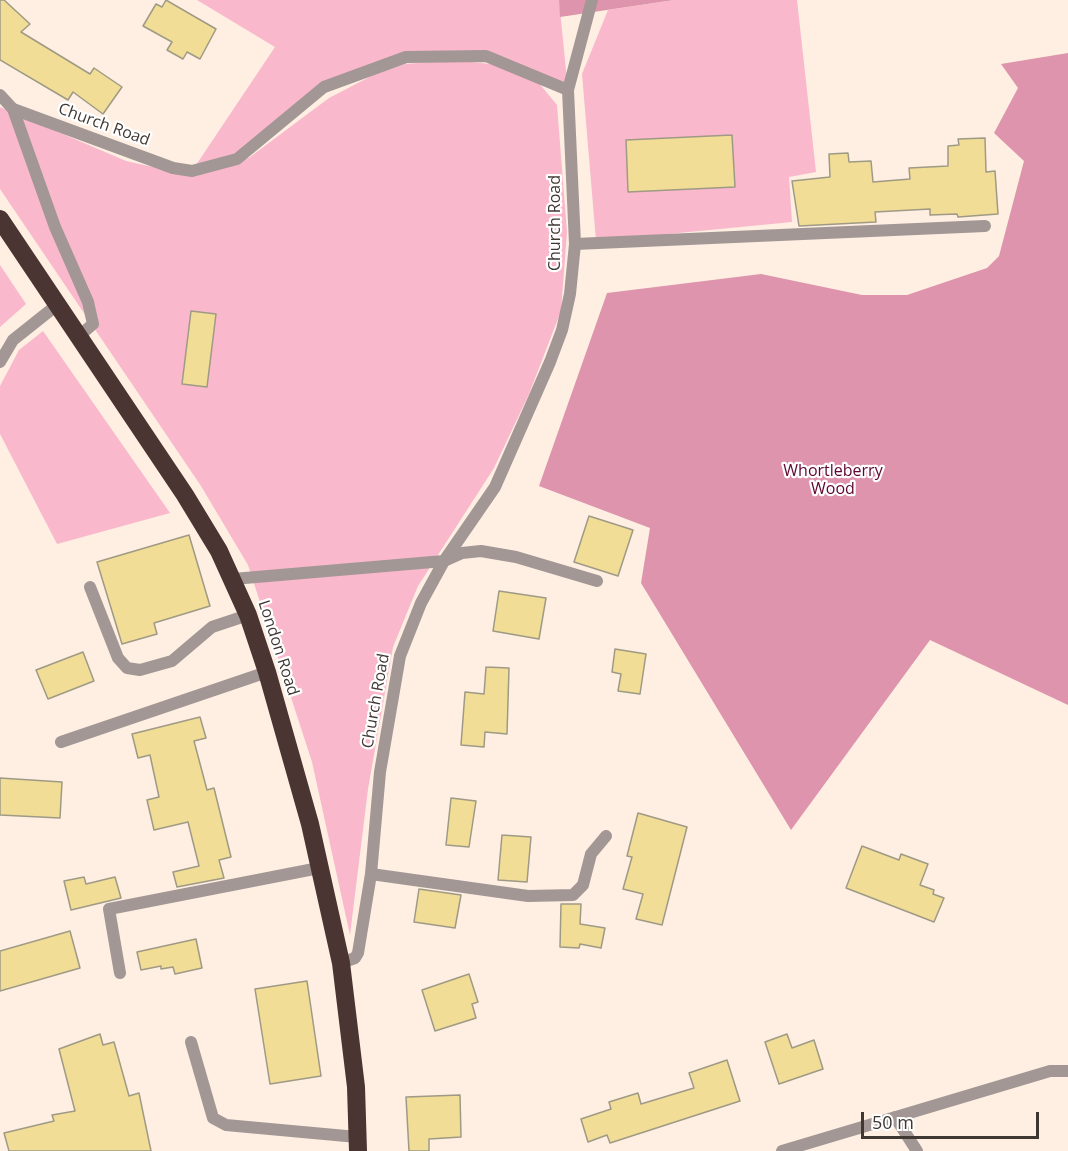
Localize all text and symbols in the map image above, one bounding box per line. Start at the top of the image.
street label: Church Road [56,100,152,150]
street label: Church Road [545,175,565,271]
park label: Whortleberry Wood [783,461,883,499]
street label: London Road [254,598,302,698]
street label: Church Road [358,652,394,750]
scale bar [864,1100,1042,1138]
text: 50 m [872,1110,914,1134]

